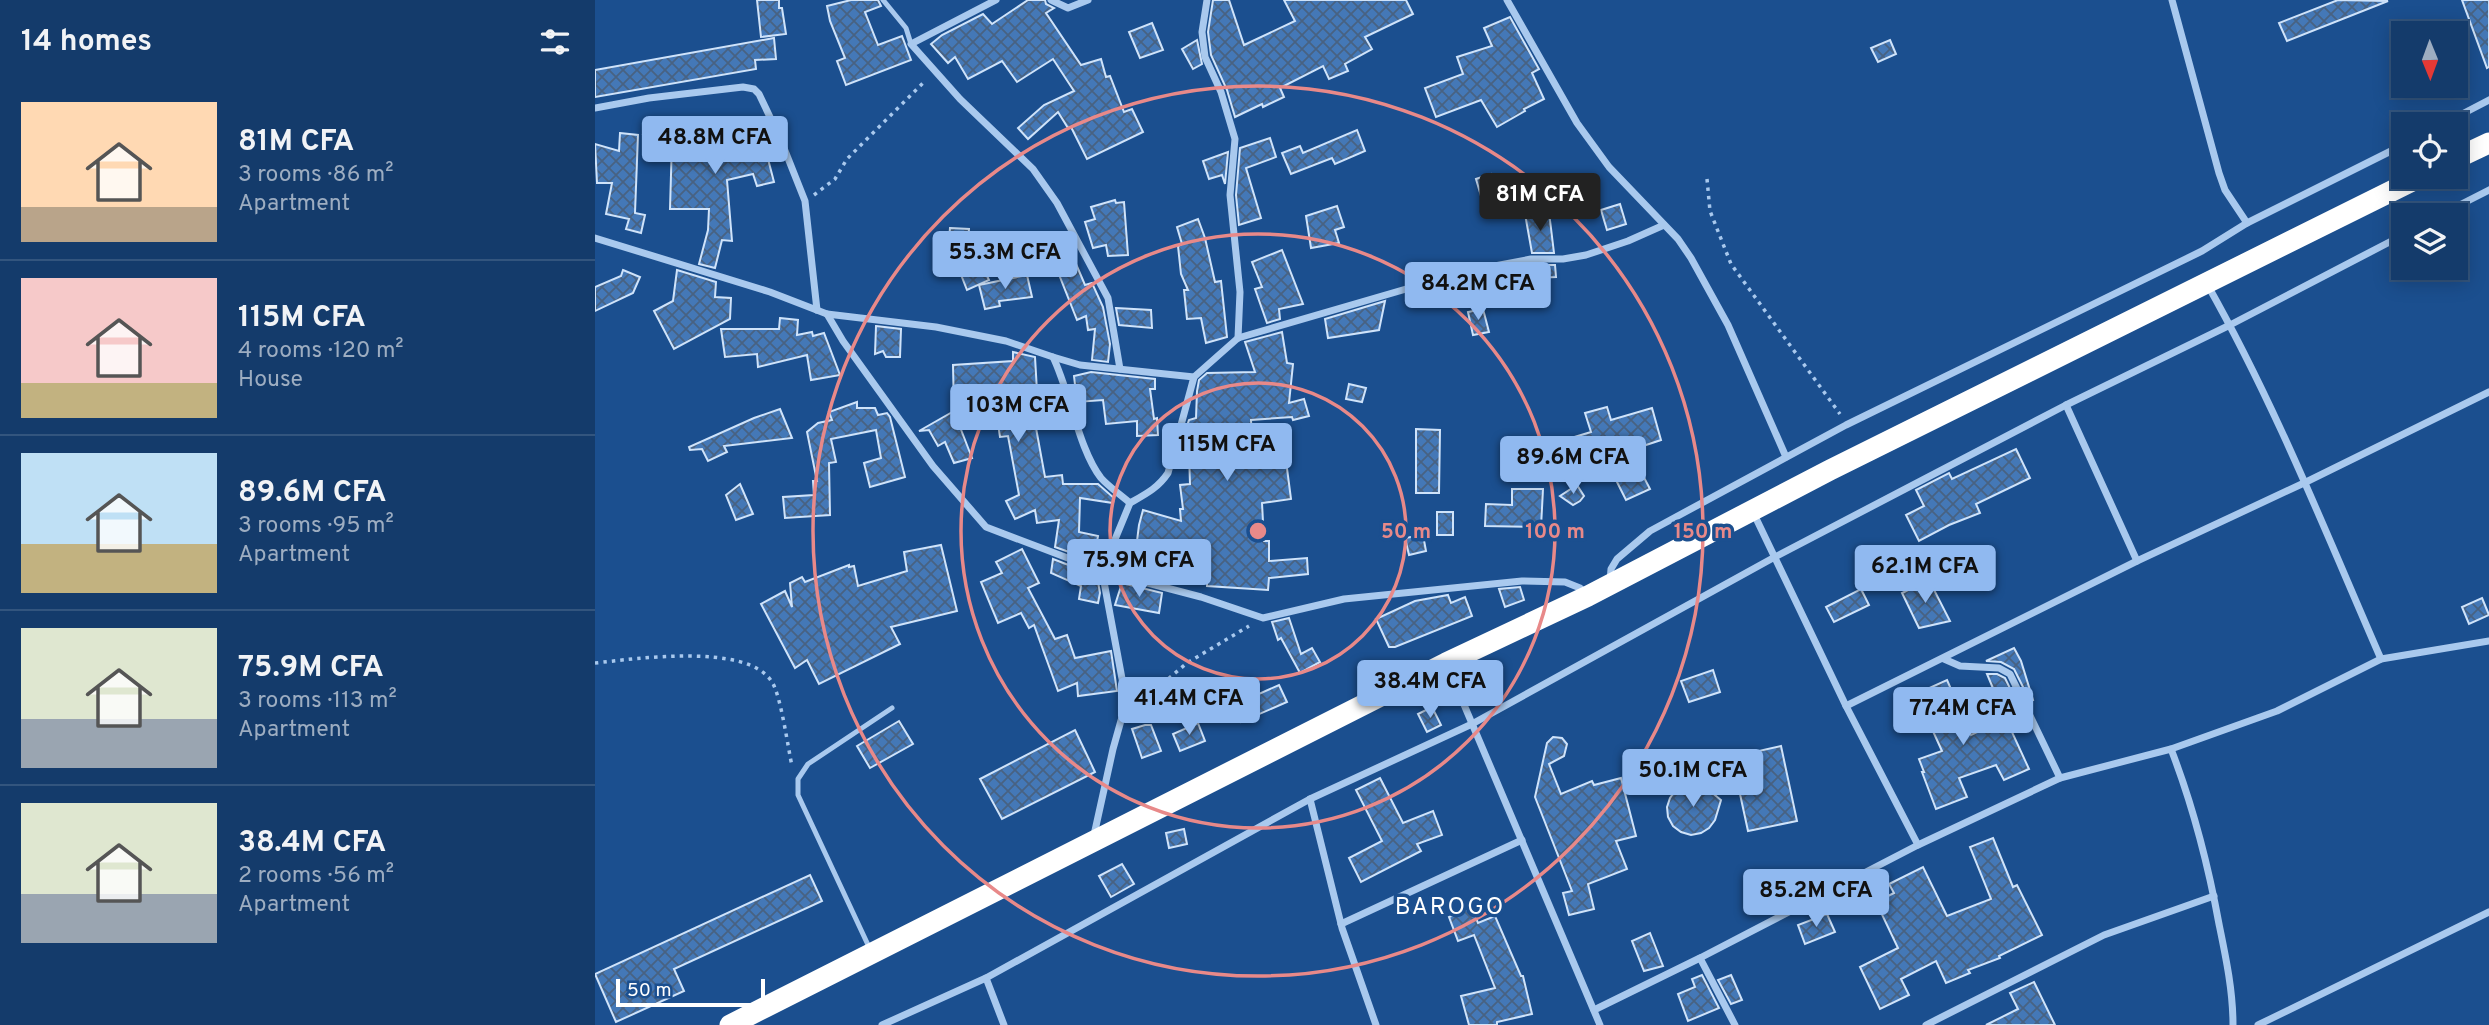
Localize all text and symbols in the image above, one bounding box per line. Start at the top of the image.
north arrow [2391,21,2467,98]
map controls [2391,21,2468,280]
icon: filters [536,23,574,61]
text: 14 homes [21,24,152,61]
button: locate [2391,112,2468,189]
pin: 48.8M CFA [635,116,795,176]
text: 81M CFA [238,124,354,161]
text: 48.8M CFA [658,124,772,153]
icon: home [77,130,161,214]
text: 3 rooms · 86 m² [238,161,394,190]
pin: 81M CFA [1475,174,1605,233]
text: 81M CFA [1495,181,1585,210]
text: Apartment [238,190,350,219]
button: layers [2391,203,2468,280]
pin: 55.3M CFA [925,232,1085,291]
text: 55.3M CFA [949,239,1061,268]
pin: 84.2M CFA [1398,262,1558,322]
text: 84.2M CFA [1421,270,1535,299]
text: 115M CFA [238,300,366,337]
icon: home [77,306,161,390]
text: 4 rooms · 120 m² [238,337,404,366]
text: House [238,366,303,395]
pin: 103M CFA [946,384,1090,444]
text: 103M CFA [966,392,1070,421]
pin: 115M CFA [1155,424,1299,483]
text: 115M CFA [1178,431,1276,460]
pin: 89.6M CFA [1493,436,1653,496]
text: 89.6M CFA [1516,444,1630,473]
text: 89.6M CFA [238,475,387,512]
icon: home [77,481,161,565]
text: 3 rooms · 95 m² [238,512,394,541]
centre of rings [1246,519,1270,543]
text: 50 m [1381,519,1431,546]
text: 100 m [1525,519,1585,546]
text: 150 m [1674,519,1732,546]
pin: 75.9M CFA [1059,540,1219,599]
text: Apartment [238,541,350,570]
pin: 62.1M CFA [1845,546,2005,605]
text: 75.9M CFA [1083,547,1195,576]
text: 62.1M CFA [1871,553,1979,582]
text: 75.9M CFA [238,650,384,687]
icon: home [77,656,161,740]
pin: 38.4M CFA [1350,660,1510,720]
text: 38.4M CFA [1373,668,1487,697]
pin: 41.4M CFA [1109,678,1269,737]
text: 41.4M CFA [1134,685,1244,714]
text: 3 rooms · 113 m² [238,687,397,716]
pin: 77.4M CFA [1883,688,2043,747]
text: 77.4M CFA [1909,695,2017,724]
text: Apartment [238,716,350,745]
pin: 50.1M CFA [1613,750,1773,809]
text: 50.1M CFA [1638,757,1748,786]
text: 38.4M CFA [238,825,386,862]
icon: home [77,831,161,915]
text: 2 rooms · 56 m² [238,862,394,891]
pin: 85.2M CFA [1736,870,1896,929]
text: 85.2M CFA [1759,877,1873,906]
text: Apartment [238,891,350,920]
district label: BAROGO [1395,893,1505,923]
scale bar [616,976,765,1008]
text: 50 m [627,979,672,1003]

